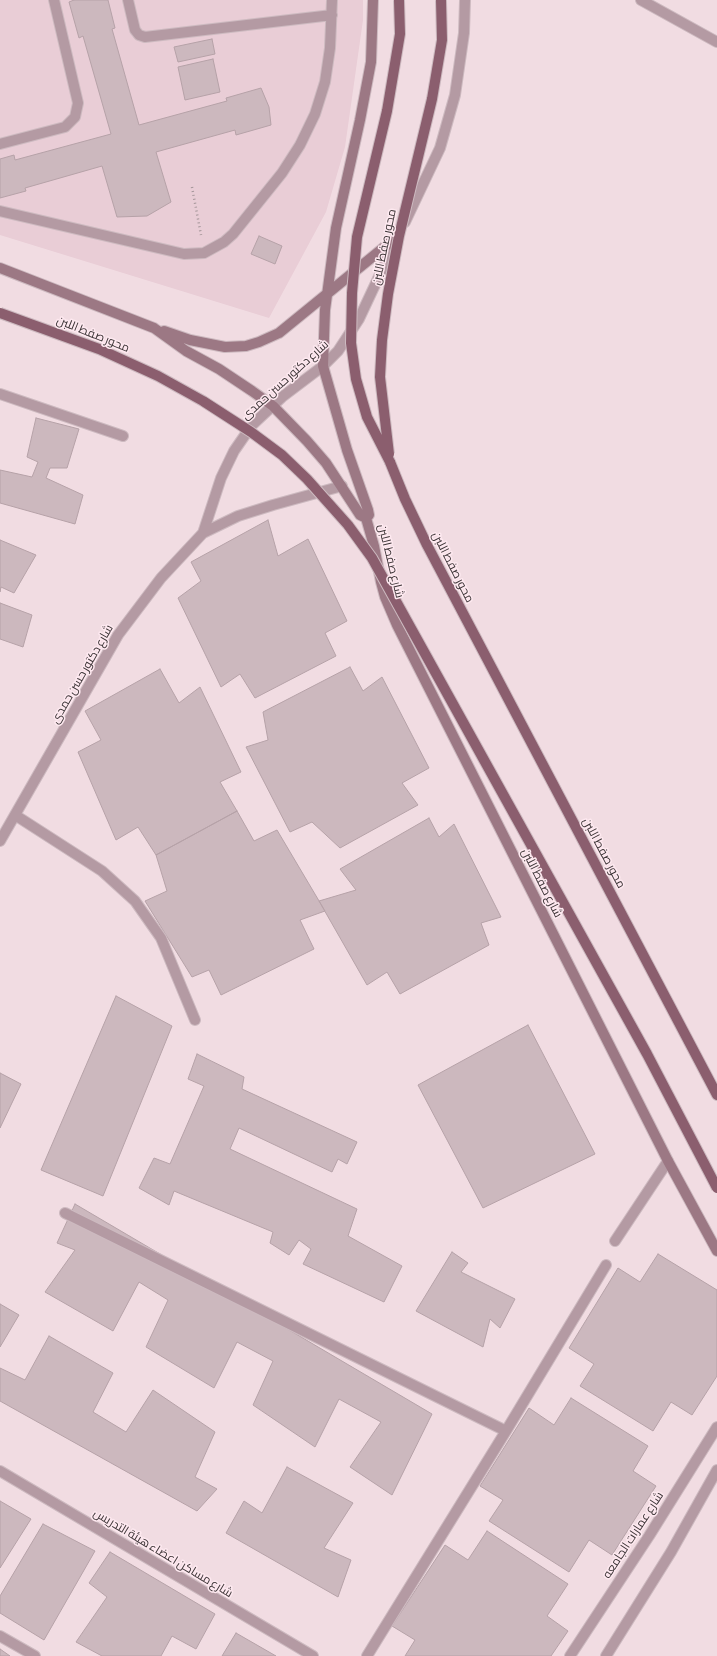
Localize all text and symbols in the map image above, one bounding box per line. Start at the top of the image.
street label: محور صفط اللبن [369,208,399,286]
street label: محور صفط اللبن [54,313,132,355]
street label: شارع دكتور حسن حمدى [239,337,331,423]
street label: شارع صفط اللبن [375,523,407,599]
street label: محور صفط اللبن [429,529,477,605]
street label: شارع دكتور حسن حمدى [48,622,116,726]
street label: محور صفط اللبن [579,815,629,891]
street label: شارع صفط اللبن [518,846,566,920]
street label: شارع عمارات الجامعه [600,1489,666,1581]
street label: شارع مساكن اعضاء هيئة التدريس [91,1506,235,1600]

